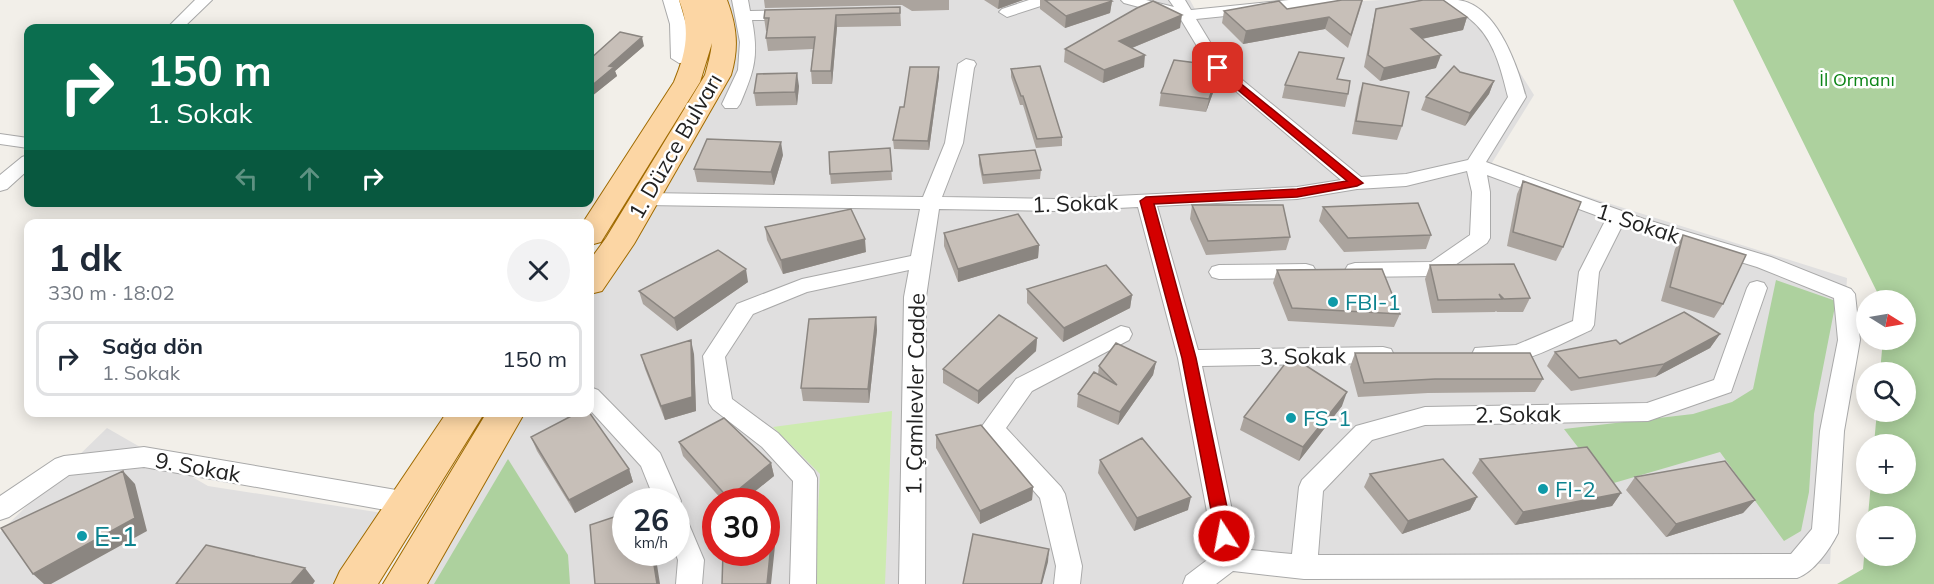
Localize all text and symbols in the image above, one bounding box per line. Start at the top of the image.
pin [1192,42,1243,93]
text: 150 m [147,44,272,97]
icon: right [48,48,126,126]
icon: arrive [1201,51,1234,84]
street label: 1. Düzce Bulvarı [622,68,728,224]
park label: İl Ormanı [1819,68,1895,91]
text: 1. Sokak [147,96,253,130]
icon: left [230,162,263,195]
icon: ahead [293,162,326,195]
icon: right [356,162,389,195]
street label: 1. Sokak [1032,187,1119,218]
street label: 1. Sokak [1593,196,1684,250]
text: 1 dk [48,235,122,280]
button: close [507,239,570,302]
text: 330 m · 18:02 [48,280,174,305]
place label: FBI-1 [1345,288,1401,316]
north arrow [1856,290,1916,350]
map controls [1856,290,1916,566]
street label: 1. Çamlıevler Cadde [899,293,931,495]
marker: FBI-1 [1326,295,1340,309]
text: Sağa dön [102,332,203,360]
street label: 3. Sokak [1260,341,1347,371]
icon: right [51,342,84,375]
text: 150 m [502,345,567,373]
text: 1. Sokak [102,360,180,385]
button: search [1856,362,1916,422]
street label: 2. Sokak [1475,399,1562,429]
place label: FS-1 [1303,404,1351,432]
marker: FS-1 [1284,411,1298,425]
button: + [1856,434,1916,494]
street label: 9. Sokak [153,446,243,488]
place label: FI-2 [1555,475,1596,503]
marker: FI-2 [1536,482,1550,496]
speed limit sign: 30 [702,488,780,566]
text: 26 [633,501,669,539]
position arrow [1192,504,1256,568]
button: − [1856,506,1916,566]
place label: E-1 [94,519,138,553]
marker: E-1 [75,529,89,543]
text: km/h [634,533,668,552]

